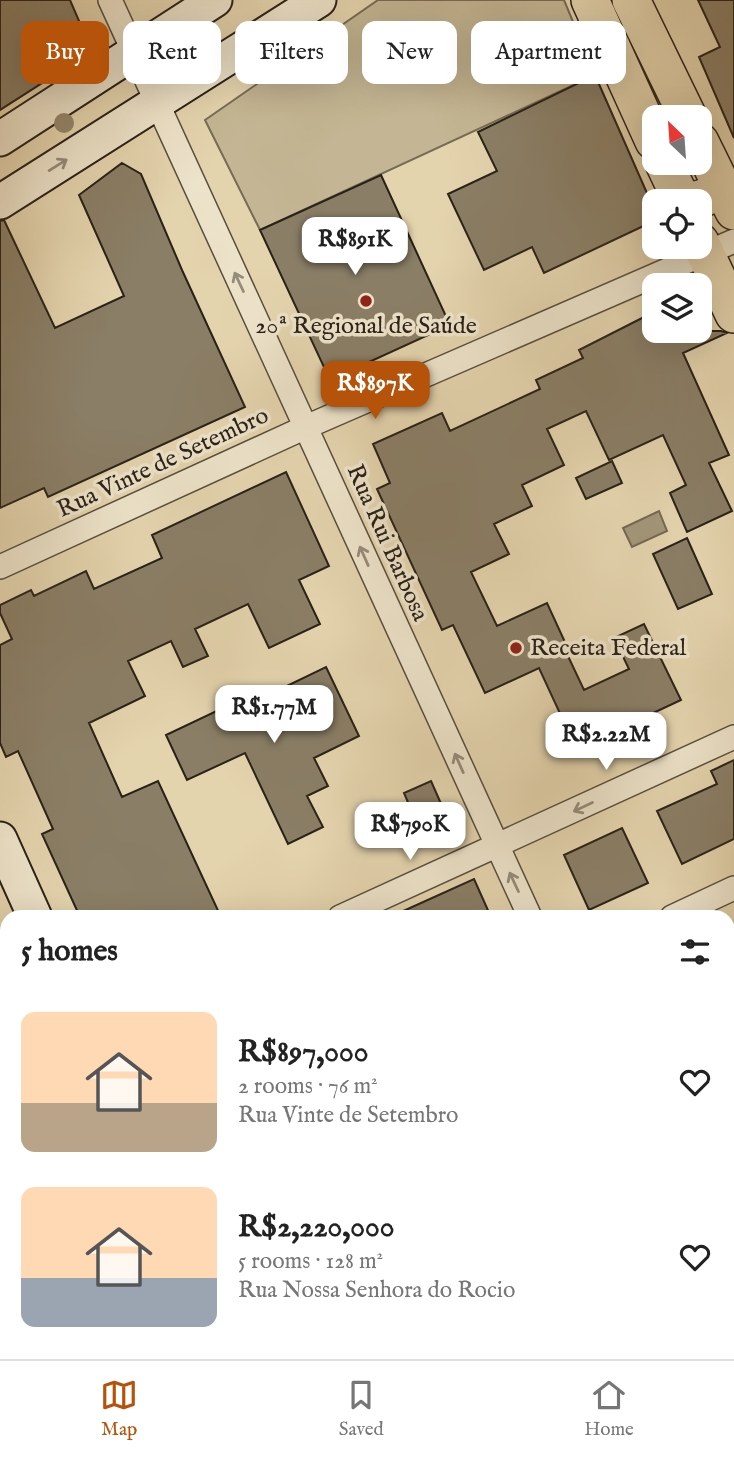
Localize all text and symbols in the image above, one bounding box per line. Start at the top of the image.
chip: Buy [21,21,109,84]
chip: Rent [123,21,221,84]
chip: Filters [235,21,348,84]
chip: New [362,21,457,84]
chip: Apartment [471,21,626,84]
north arrow [642,105,712,175]
map controls [642,105,712,343]
one-way arrow [47,158,67,172]
button: locate [642,189,712,259]
pin: R$891K [298,218,412,277]
text: R$891K [318,225,392,254]
one-way arrow [232,272,245,293]
button: layers [642,273,712,343]
marker: 20ª Regional de Saúde [358,293,374,309]
place label: 20ª Regional de Saúde [255,311,477,342]
pin: R$897K [318,362,432,421]
text: R$897K [337,369,413,398]
street label: Rua Vinte de Setembro [52,400,274,526]
street label: Rua Rui Barbosa [339,460,436,627]
one-way arrow [357,546,371,567]
place label: Receita Federal [530,633,687,664]
marker: Receita Federal [508,640,524,656]
pin: R$1.77M [209,686,339,745]
text: R$1.77M [231,693,317,722]
pin: R$2.22M [541,712,671,772]
text: R$2.22M [561,720,651,749]
one-way arrow [452,753,465,774]
one-way arrow [573,801,594,814]
pin: R$790K [353,802,467,862]
text: R$790K [371,810,449,839]
one-way arrow [506,872,520,893]
text: 5 homes [21,933,118,971]
icon: filters [676,933,714,971]
text: R$897,000 [238,1034,368,1072]
icon: home [77,1040,161,1124]
icon: heart [676,1063,714,1101]
text: 2 rooms · 76 m² [238,1072,378,1101]
text: Rua Vinte de Setembro [238,1101,459,1130]
text: R$2,220,000 [238,1209,394,1247]
icon: home [77,1215,161,1299]
icon: heart [676,1238,714,1276]
text: 5 rooms · 128 m² [238,1247,383,1276]
text: Rua Nossa Senhora do Rocio [238,1276,515,1305]
tab: Map [100,1376,138,1442]
tab: Saved [339,1376,384,1442]
tab: Home [584,1376,634,1442]

